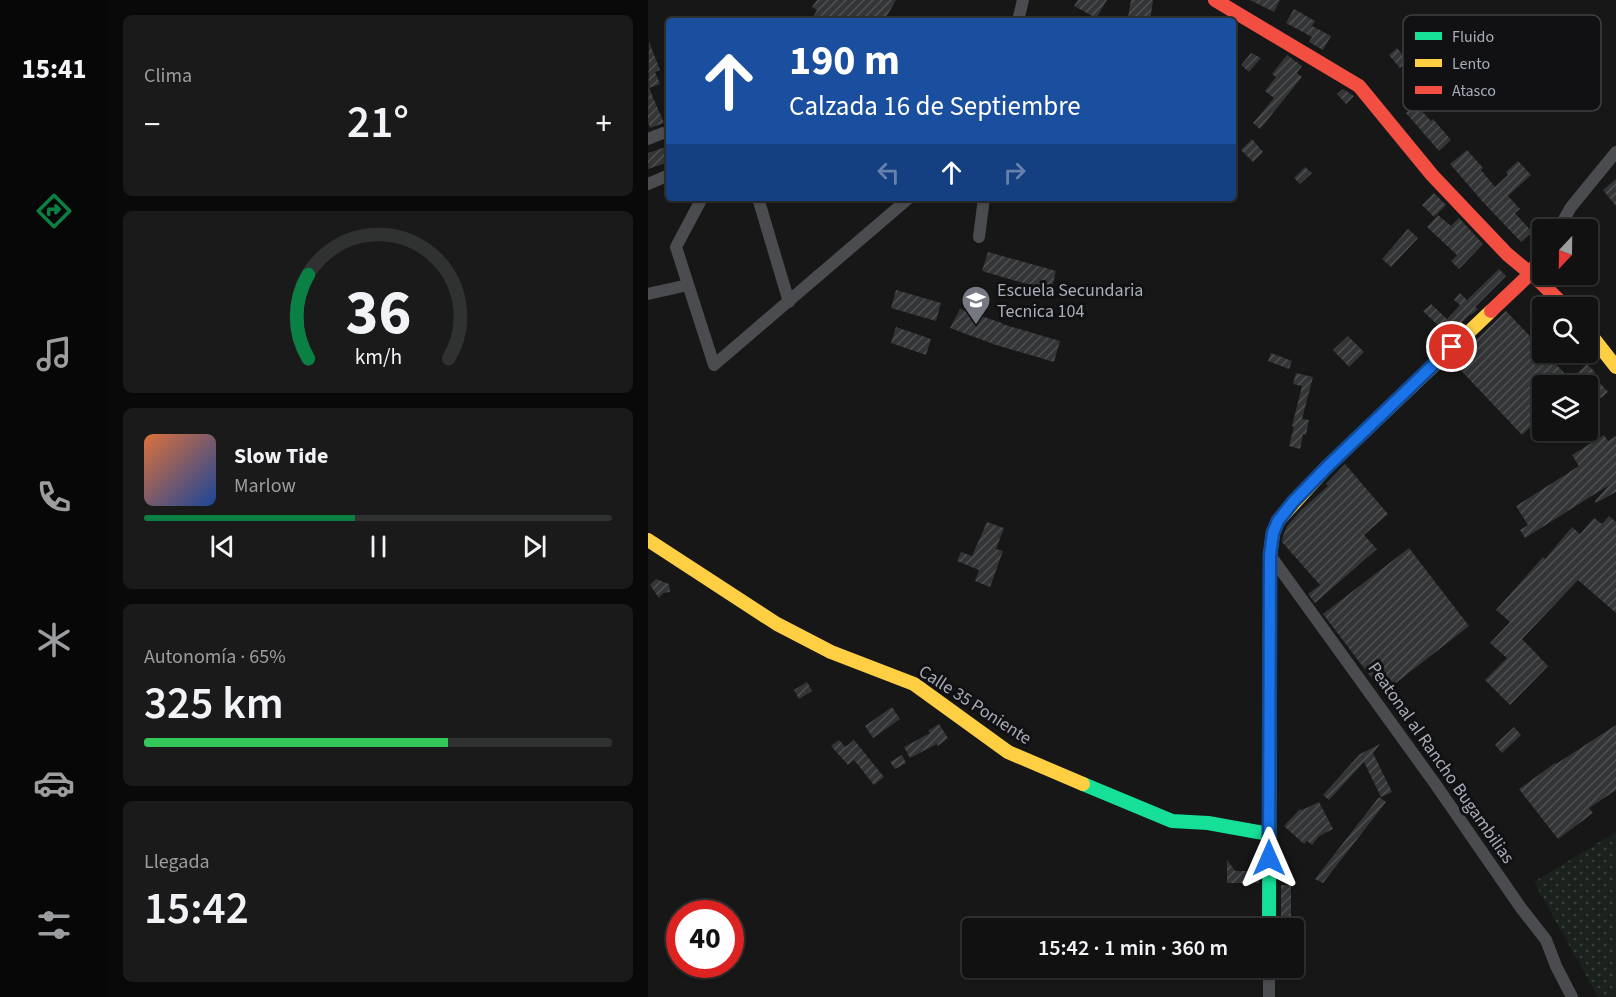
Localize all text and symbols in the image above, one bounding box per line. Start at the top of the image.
legend [1403,15,1601,111]
text: Fluido [1452,26,1494,48]
text: 190 m [789,31,900,91]
icon: ahead [690,42,768,120]
text: 15:41 [21,50,87,89]
text: Lento [1452,53,1490,75]
text: Clima [144,62,192,90]
text: Atasco [1452,80,1496,102]
text: Calzada 16 de Septiembre [789,87,1081,126]
text: 21° [347,91,409,155]
text: − [144,101,160,148]
text: + [596,101,612,148]
icon: left [872,156,905,189]
icon: ahead [935,156,968,189]
icon: right [998,156,1031,189]
icon: directions [33,190,75,232]
north arrow [1532,219,1598,285]
map controls [1532,219,1598,441]
text: 36 [345,269,411,358]
place label: Escuela Secundaria Tecnica 104 [997,278,1143,324]
school or university icon: Escuela Secundaria Tecnica 104 [960,284,992,326]
button: search [1532,297,1598,363]
pin [1426,321,1477,372]
icon: arrive [1435,330,1468,363]
icon: music [33,333,75,375]
text: km/h [354,343,402,374]
button: layers [1532,375,1598,441]
text: Slow Tide [234,440,328,472]
text: Marlow [234,472,296,500]
icon: phone [33,476,75,518]
icon: previous [206,530,239,563]
icon: pause [362,530,395,563]
icon: next [518,530,551,563]
icon: climate [33,619,75,661]
text: Autonomía · 65% [144,643,286,671]
street label: Peatonal al Rancho Bugambilias [1362,657,1520,869]
street label: Calle 35 Poniente [914,659,1036,751]
text: 325 km [144,672,284,736]
icon: car [33,762,75,804]
position arrow [1237,826,1301,890]
text: Llegada [144,848,210,876]
text: 15:42 [144,877,249,941]
speed limit sign: 40 [666,900,744,978]
icon: filters [33,904,75,946]
text: 15:42 · 1 min · 360 m [1038,932,1228,964]

